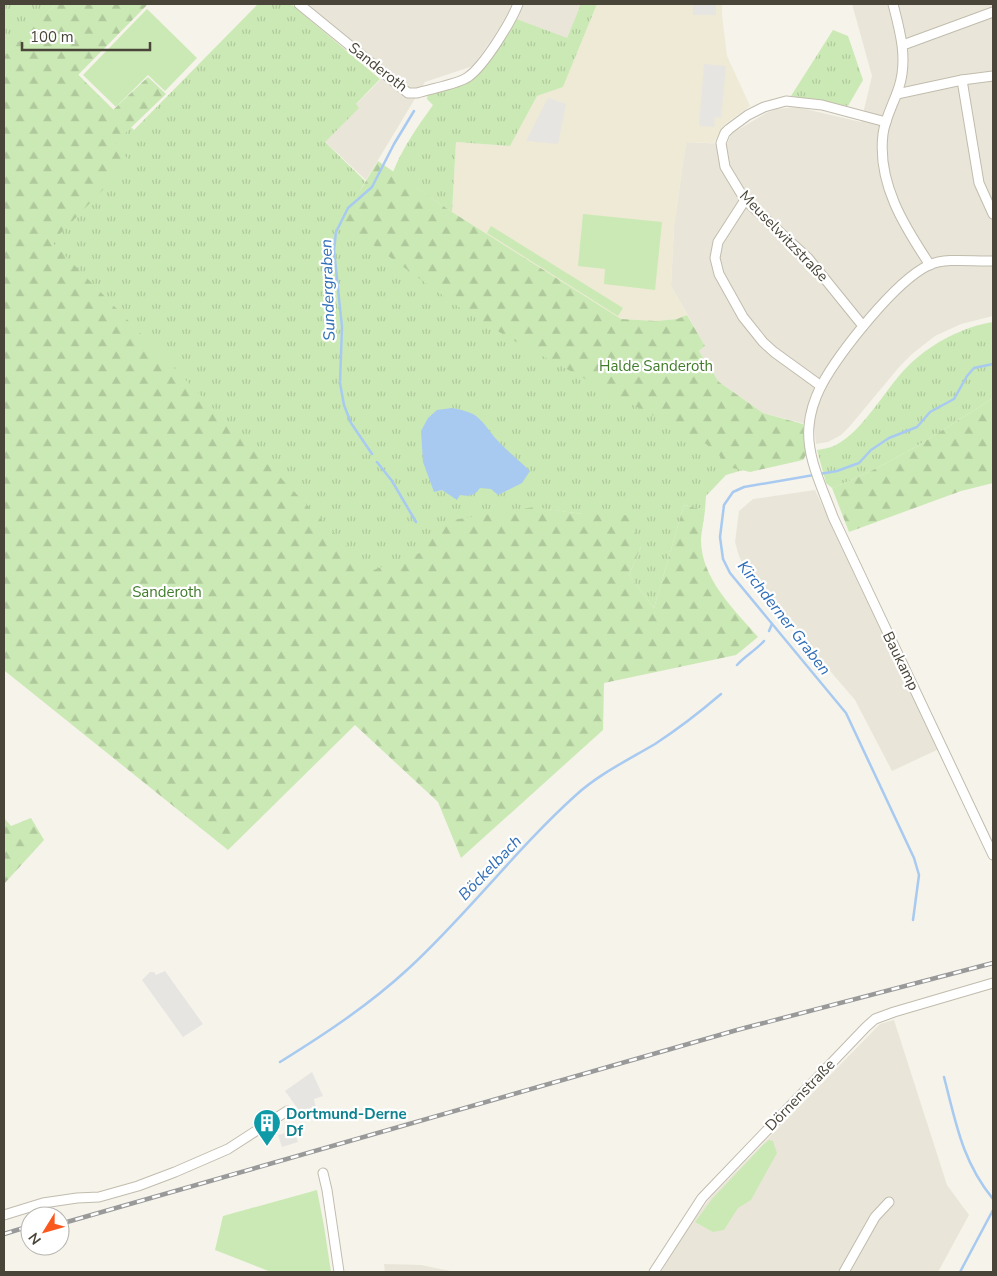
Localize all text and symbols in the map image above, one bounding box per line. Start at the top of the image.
scale bar [22,20,150,52]
text: 100 m [30,27,74,47]
street label: Sanderoth [344,38,412,96]
street label: Meuselwitzstraße [735,186,833,286]
water label: Sundergraben [315,239,341,341]
park label: Halde Sanderoth [599,356,713,376]
water label: Kirchderner Graben [732,556,836,680]
park label: Sanderoth [132,582,202,602]
street label: Baukamp [878,628,924,694]
water label: Böckelbach [453,831,527,905]
street label: Dörnenstraße [761,1055,839,1135]
place label: Dortmund-Derne Df [286,1104,407,1141]
building icon: Dortmund-Derne Df [252,1108,282,1147]
north arrow [20,1206,70,1256]
text: N [24,1229,46,1248]

